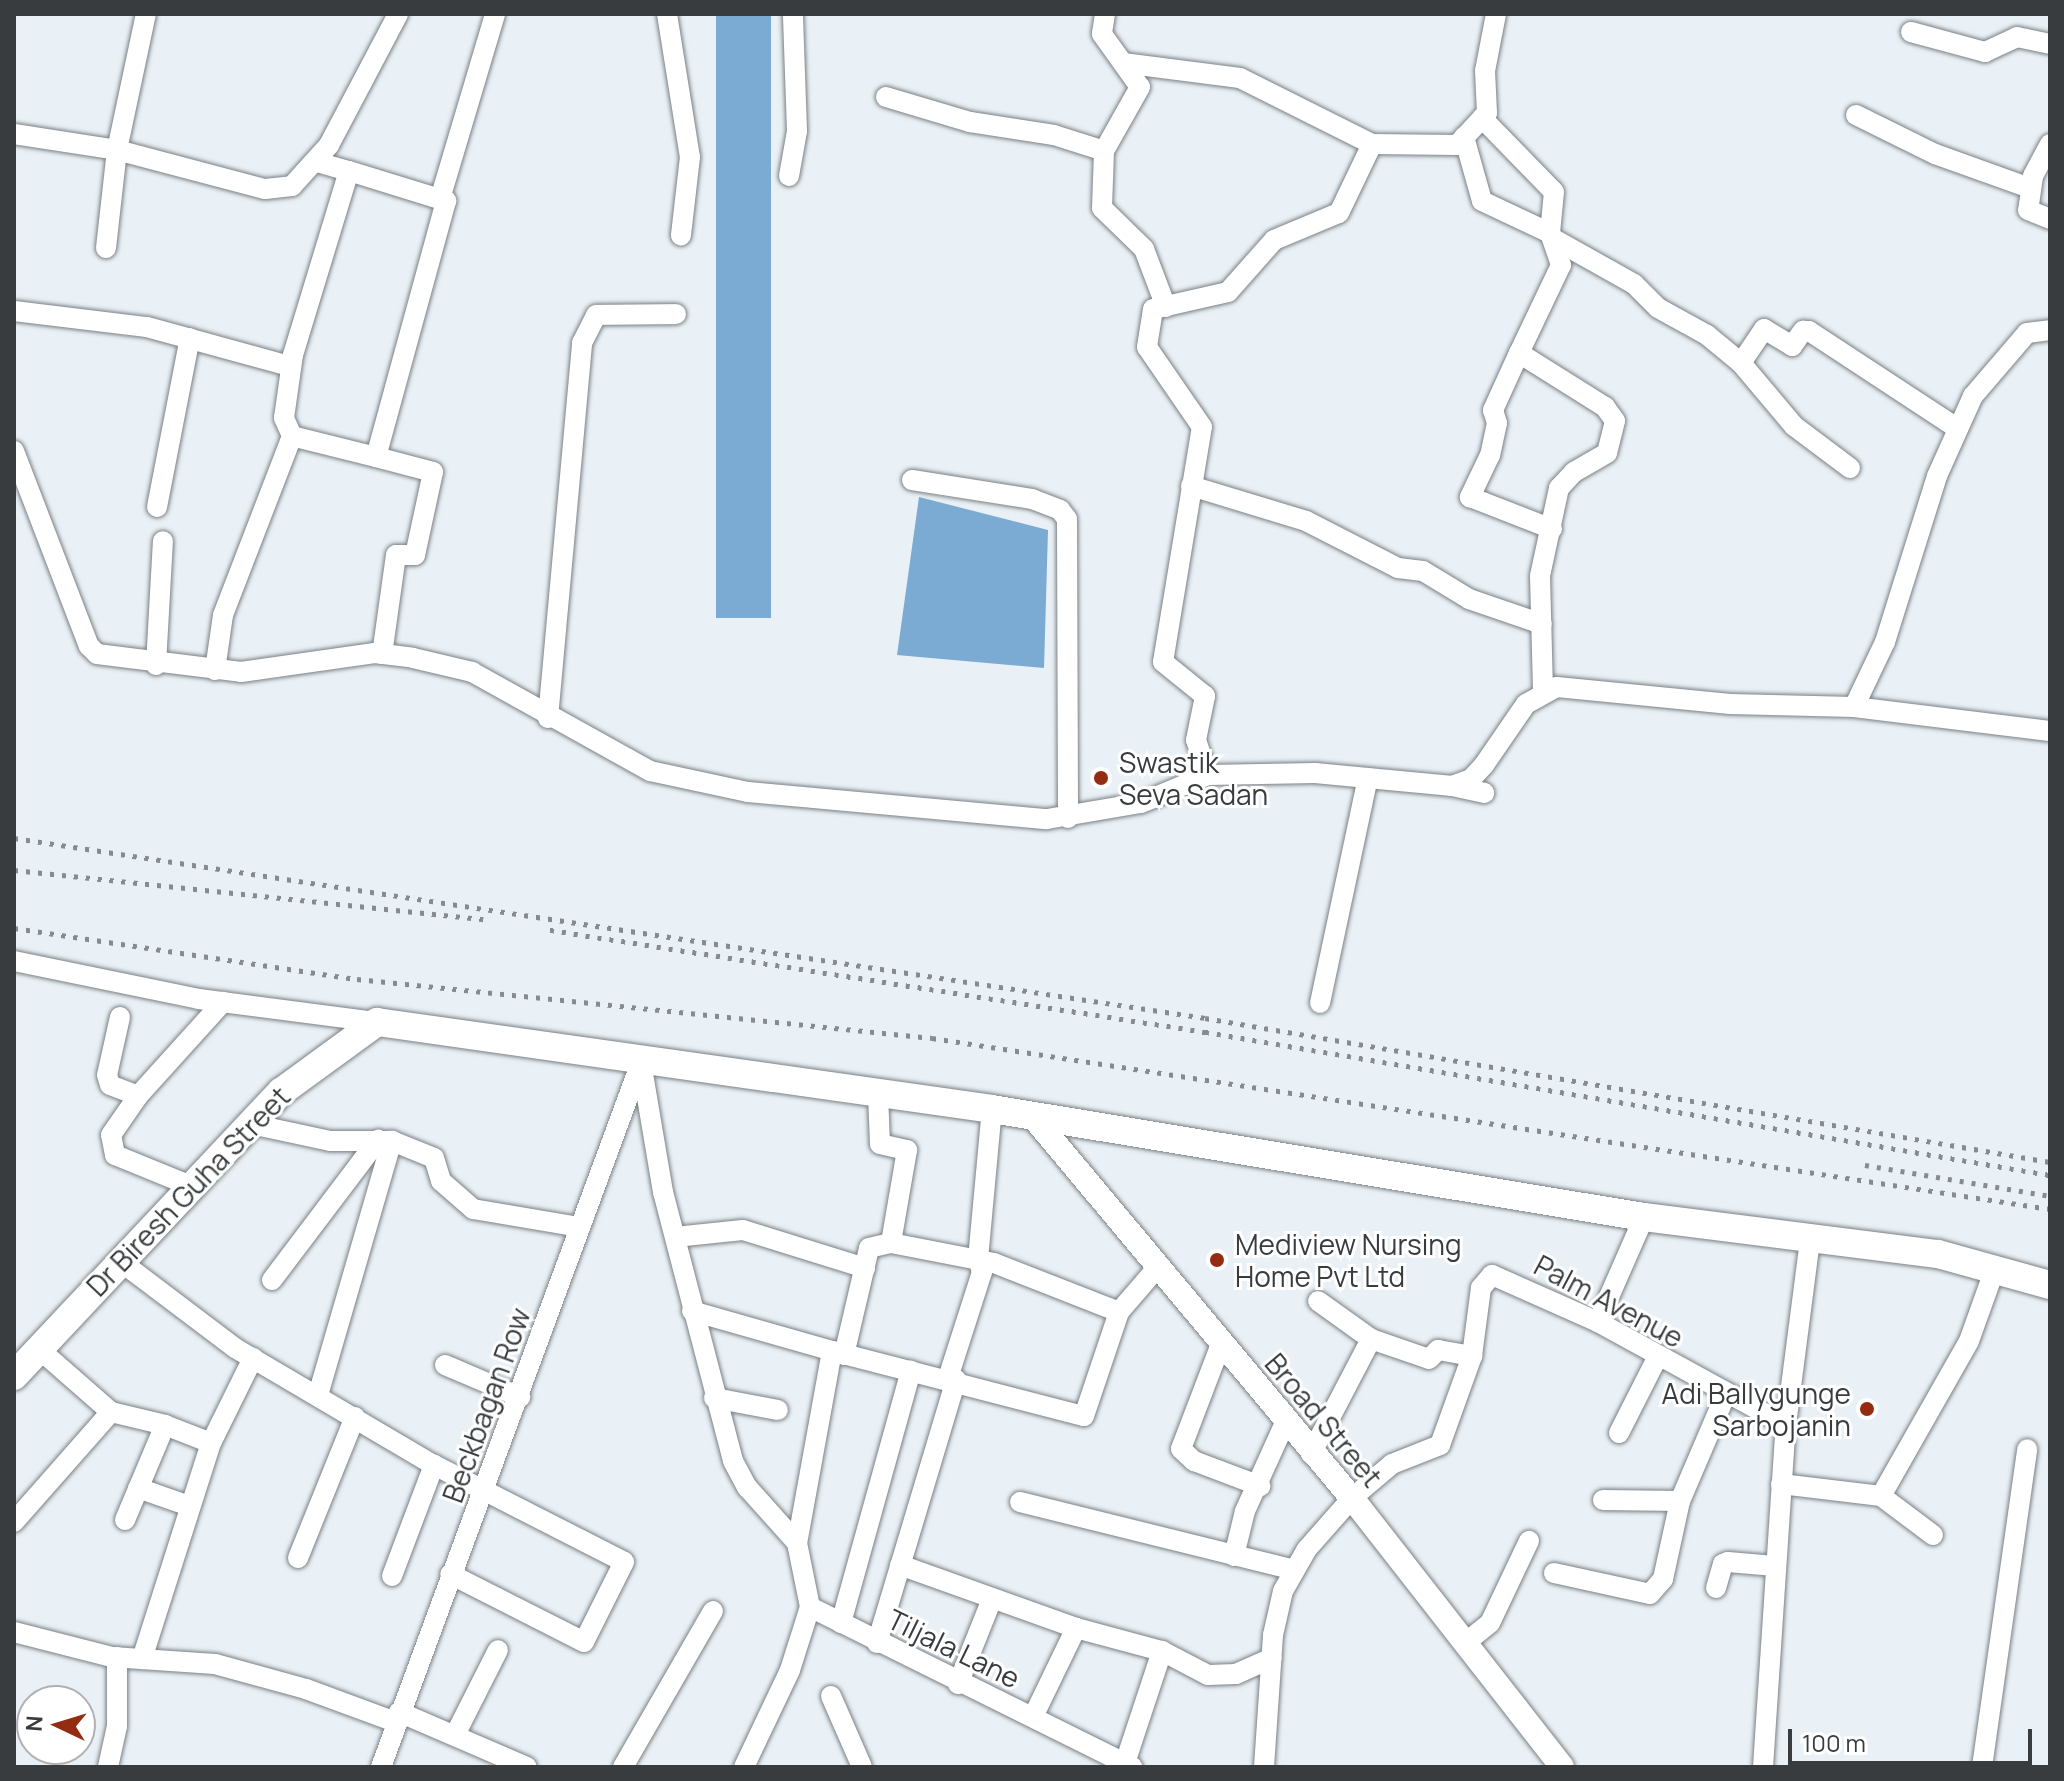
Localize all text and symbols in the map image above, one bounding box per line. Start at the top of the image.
place label: Swastik Seva Sadan [1119,745,1268,811]
marker: Swastik Seva Sadan [1090,767,1112,789]
street label: Dr Biresh Guha Street [79,1079,297,1303]
place label: Mediview Nursing Home Pvt Ltd [1235,1227,1461,1293]
street label: Palm Avenue [1529,1248,1689,1354]
marker: Mediview Nursing Home Pvt Ltd [1206,1249,1228,1271]
street label: Beckbagan Row [435,1303,537,1507]
street label: Broad Street [1259,1347,1389,1493]
place label: Adi Ballygunge Sarbojanin [1662,1376,1851,1442]
marker: Adi Ballygunge Sarbojanin [1858,1400,1876,1418]
street label: Tiljala Lane [882,1602,1026,1694]
north arrow [16,1685,96,1765]
scale bar [1792,1713,2036,1763]
text: N [19,1715,50,1732]
text: 100 m [1802,1726,1866,1759]

